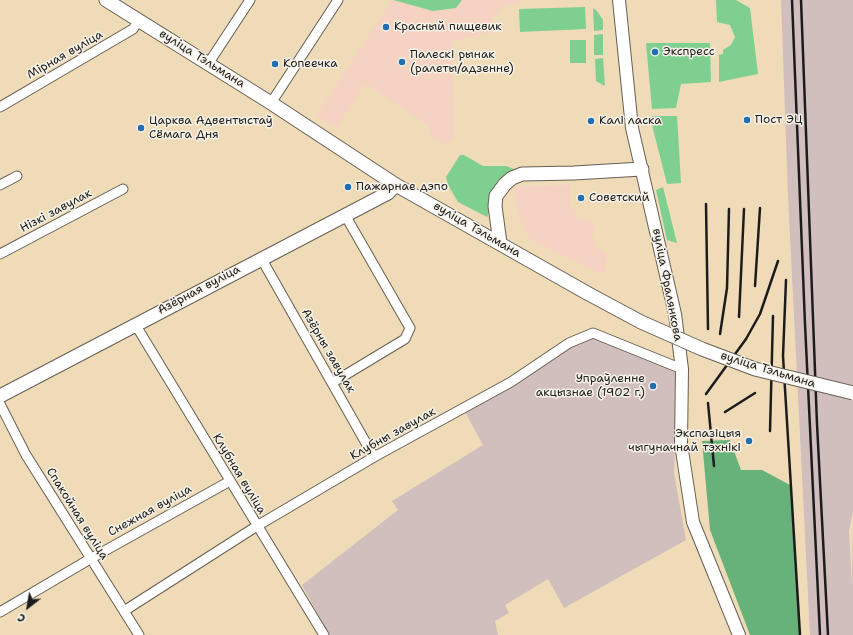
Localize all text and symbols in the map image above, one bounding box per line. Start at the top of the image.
place label: Красный пищевик [394,20,502,34]
marker: Красный пищевик [381,22,391,32]
street label: вуліца Тэльмана [156,27,248,91]
street label: Мірная вуліца [25,28,105,82]
place label: Экспресс [663,45,715,59]
marker: Экспресс [650,47,660,57]
place label: Палескі рынак (ралеты/адзенне) [410,48,514,76]
place label: Копеечка [283,57,338,71]
marker: Палескі рынак (ралеты/адзенне) [397,57,407,67]
marker: Копеечка [270,59,280,69]
place label: Пост ЭЦ [755,113,802,127]
place label: Царква Адвентыстаў Сёмага Дня [149,114,273,142]
place label: Калі ласка [599,114,662,128]
marker: Пост ЭЦ [742,115,752,125]
marker: Калі ласка [586,116,596,126]
marker: Царква Адвентыстаў Сёмага Дня [136,123,146,133]
place label: Пажарнае дэпо [356,180,448,194]
marker: Пажарнае дэпо [343,182,353,192]
street label: Нізкі завулак [18,186,94,236]
place label: Советский [589,191,650,205]
marker: Советский [576,193,586,203]
street label: вуліца Тэльмана [431,199,523,261]
street label: вуліца Фралянкова [649,227,685,343]
street label: Азёрная вуліца [155,262,243,318]
street label: Азёрны завулак [298,306,358,396]
street label: вуліца Тэльмана [719,349,817,391]
place label: Упраўленне акцызнае (1902 г.) [536,372,645,400]
marker: Упраўленне акцызнае (1902 г.) [648,381,658,391]
street label: Клубны завулак [348,405,438,463]
place label: Экспазіцыя чыгуначнай тэхнікі [628,427,741,455]
street label: Клубная вуліца [209,431,269,517]
marker: Экспазіцыя чыгуначнай тэхнікі [744,436,754,446]
street label: Спакойная вуліца [43,465,111,563]
street label: Снежная вуліца [106,482,194,540]
north arrow [8,587,48,627]
text: С [15,610,28,626]

